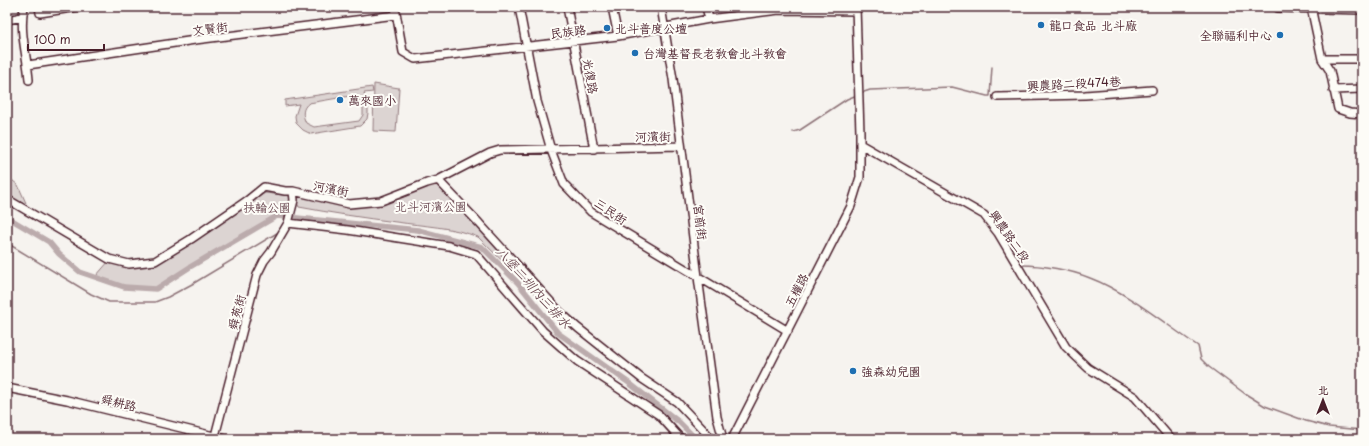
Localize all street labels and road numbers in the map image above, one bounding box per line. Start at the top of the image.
street label: 文賢街 [191,17,229,39]
street label: 民族路 [549,20,587,42]
street label: 光復路 [579,57,603,95]
street label: 興農路二段474巷 [1027,72,1121,94]
street label: 河濱街 [635,127,671,145]
street label: 河濱街 [312,176,350,200]
street label: 三民街 [591,193,631,229]
street label: 宮前街 [690,203,712,241]
street label: 興農路二段 [985,206,1035,266]
street label: 五權路 [780,270,812,310]
street label: 舜苑街 [223,292,249,332]
street label: 舜耕路 [99,389,139,415]

